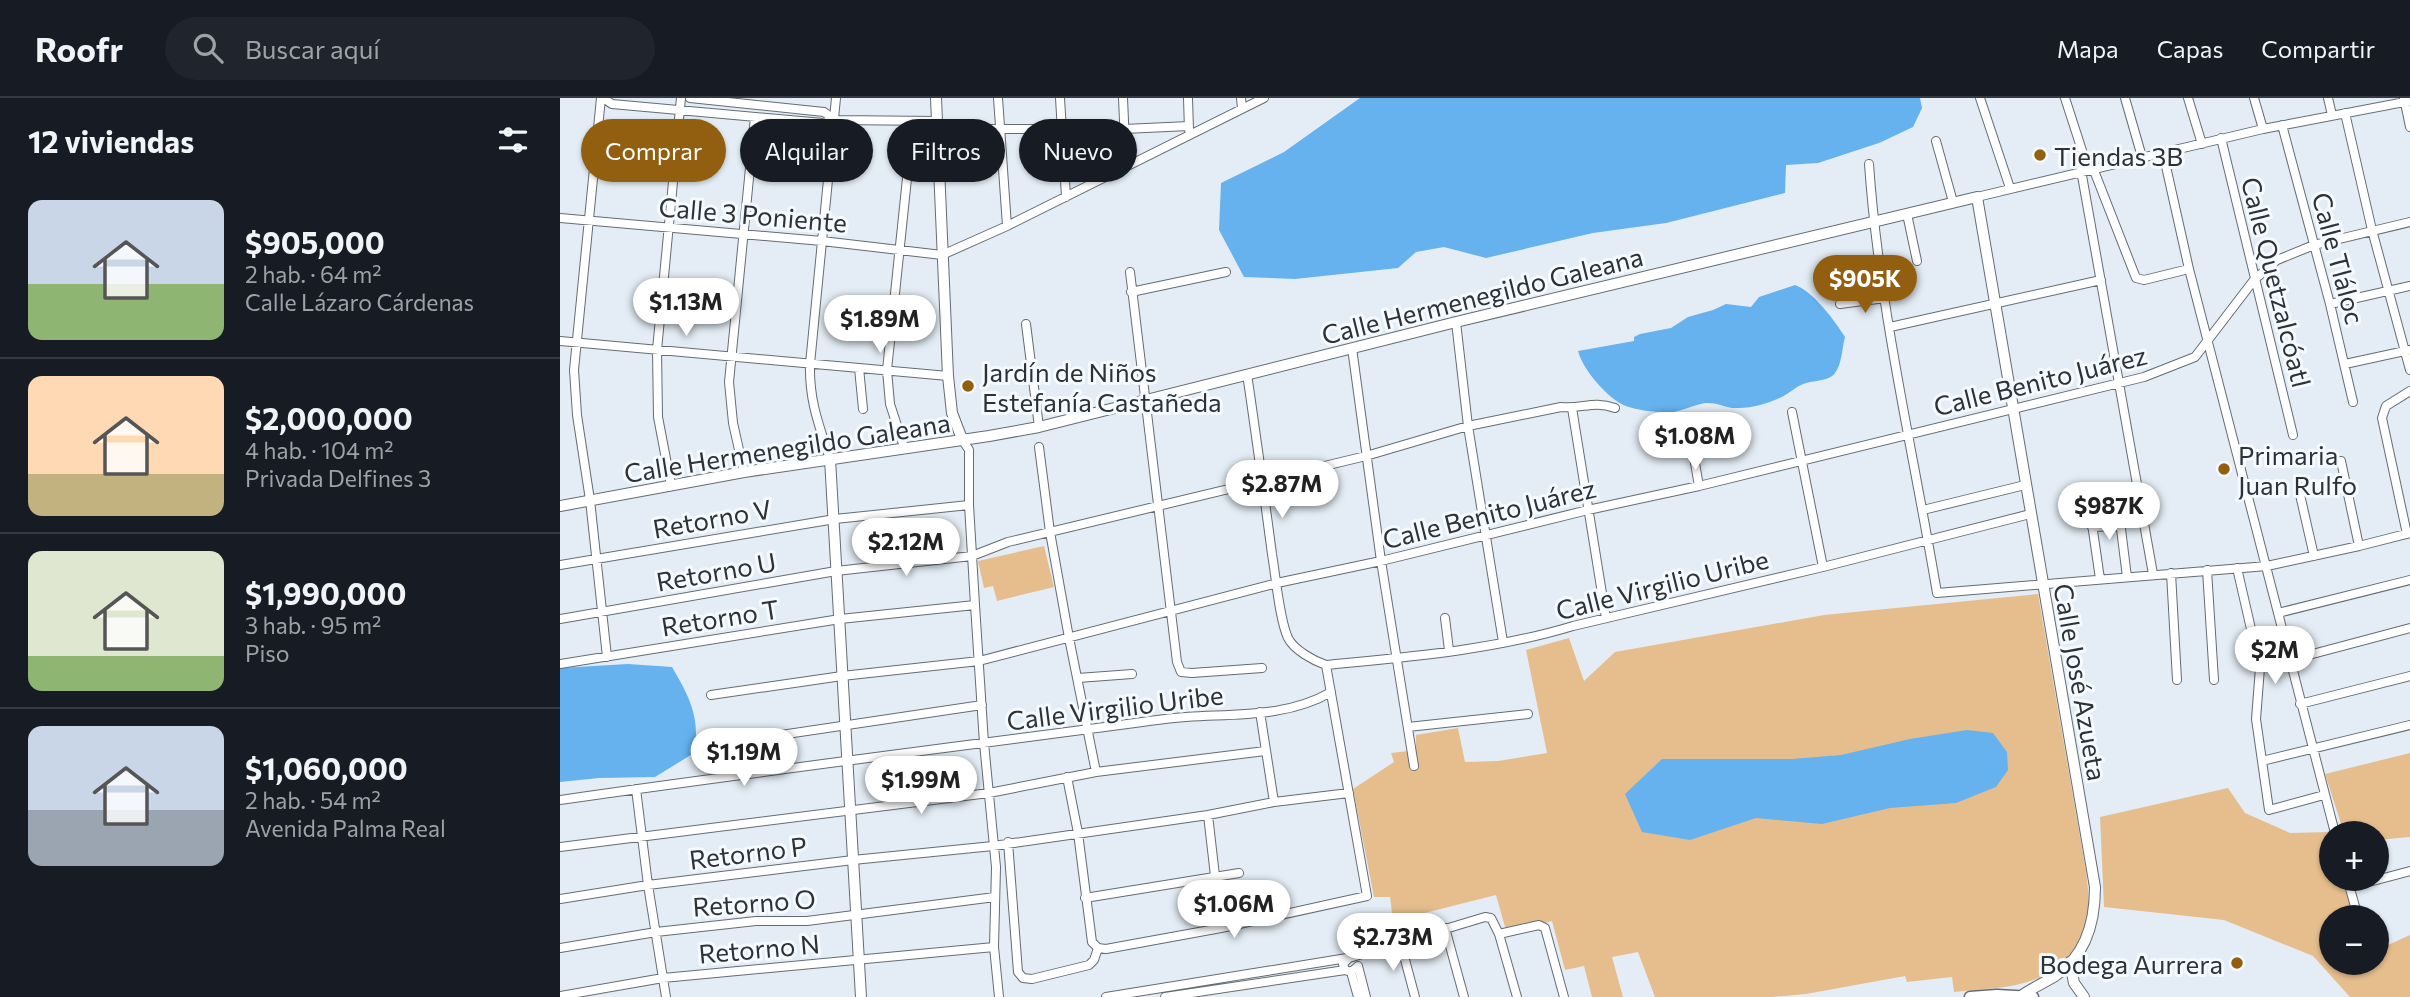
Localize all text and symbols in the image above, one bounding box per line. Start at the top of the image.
search box [165,17,655,80]
text: Roofr [35,28,123,69]
icon: search [189,29,227,67]
text: Buscar aquí [245,33,380,64]
text: Mapa [2057,34,2119,63]
text: Capas [2157,34,2223,63]
text: Compartir [2261,34,2375,63]
chip: Comprar [581,119,726,182]
chip: Alquilar [740,119,873,182]
chip: Filtros [887,119,1005,182]
chip: Nuevo [1019,119,1137,182]
icon: filters [494,121,532,159]
text: 12 viviendas [28,122,194,159]
place label: Tiendas 3B [2054,140,2183,171]
marker: Tiendas 3B [2032,147,2048,163]
street label: Calle Quetzalcóatl [2236,174,2318,390]
street label: Calle Tláloc [2307,189,2371,327]
street label: Calle 3 Poniente [658,190,848,238]
text: $905,000 [245,223,385,260]
icon: home [84,228,168,312]
street label: Calle Hermenegildo Galeana [1318,240,1646,350]
pin: $905K [1816,256,1914,315]
text: 2 hab. · 64 m² [245,260,382,288]
text: $905K [1829,264,1901,292]
pin: $1.13M [629,278,743,338]
text: $1.13M [649,287,723,315]
text: Calle Lázaro Cárdenas [245,288,474,316]
pin: $1.89M [823,296,937,355]
text: $1.89M [840,304,920,332]
street label: Calle Benito Juárez [1930,339,2150,421]
place label: Jardín de Niños Estefanía Castañeda [982,356,1222,417]
marker: Jardín de Niños Estefanía Castañeda [960,378,976,394]
text: $2,000,000 [245,399,413,436]
icon: home [84,404,168,488]
street label: Calle Hermenegildo Galeana [622,406,952,488]
pin: $1.08M [1638,412,1752,472]
text: $1.08M [1654,421,1736,449]
text: 4 hab. · 104 m² [245,436,393,464]
place label: Primaria Juan Rulfo [2238,439,2357,500]
pin: $2.87M [1225,460,1339,520]
marker: Primaria Juan Rulfo [2216,461,2232,477]
text: Privada Delfines 3 [245,464,431,492]
text: $2.87M [1242,469,1322,497]
street label: Calle Benito Juárez [1379,472,1599,554]
pin: $987K [2060,482,2158,542]
text: $987K [2074,491,2144,519]
street label: Retorno V [650,492,774,544]
pin: $2.12M [849,518,963,578]
text: $2.12M [868,527,944,555]
street label: Calle Virgilio Uribe [1553,543,1771,625]
street label: Retorno U [654,545,778,597]
text: $1,990,000 [245,574,406,611]
icon: home [84,579,168,663]
street label: Calle José Azueta [2048,581,2114,783]
street label: Retorno T [659,592,781,642]
text: 3 hab. · 95 m² [245,611,381,639]
pin: $2M [2241,626,2309,686]
text: $2M [2251,635,2299,663]
text: Piso [245,639,290,667]
street label: Calle Virgilio Uribe [1005,678,1225,736]
pin: $1.19M [687,728,801,788]
text: $1.19M [707,737,781,765]
text: $1,060,000 [245,749,408,786]
icon: home [84,754,168,838]
pin: $1.99M [864,756,978,816]
text: $1.99M [881,765,961,793]
text: 2 hab. · 54 m² [245,786,381,814]
text: Avenida Palma Real [245,814,446,842]
map controls [2319,821,2389,975]
button: + [2319,821,2389,891]
street label: Retorno P [687,829,809,875]
pin: $1.06M [1177,880,1291,940]
street label: Retorno O [691,882,817,922]
text: $1.06M [1193,889,1275,917]
button: − [2319,905,2389,975]
pin: $2.73M [1336,914,1450,973]
text: $2.73M [1353,922,1433,950]
street label: Retorno N [697,927,821,969]
place label: Bodega Aurrera [2040,948,2223,979]
marker: Bodega Aurrera [2229,955,2245,971]

